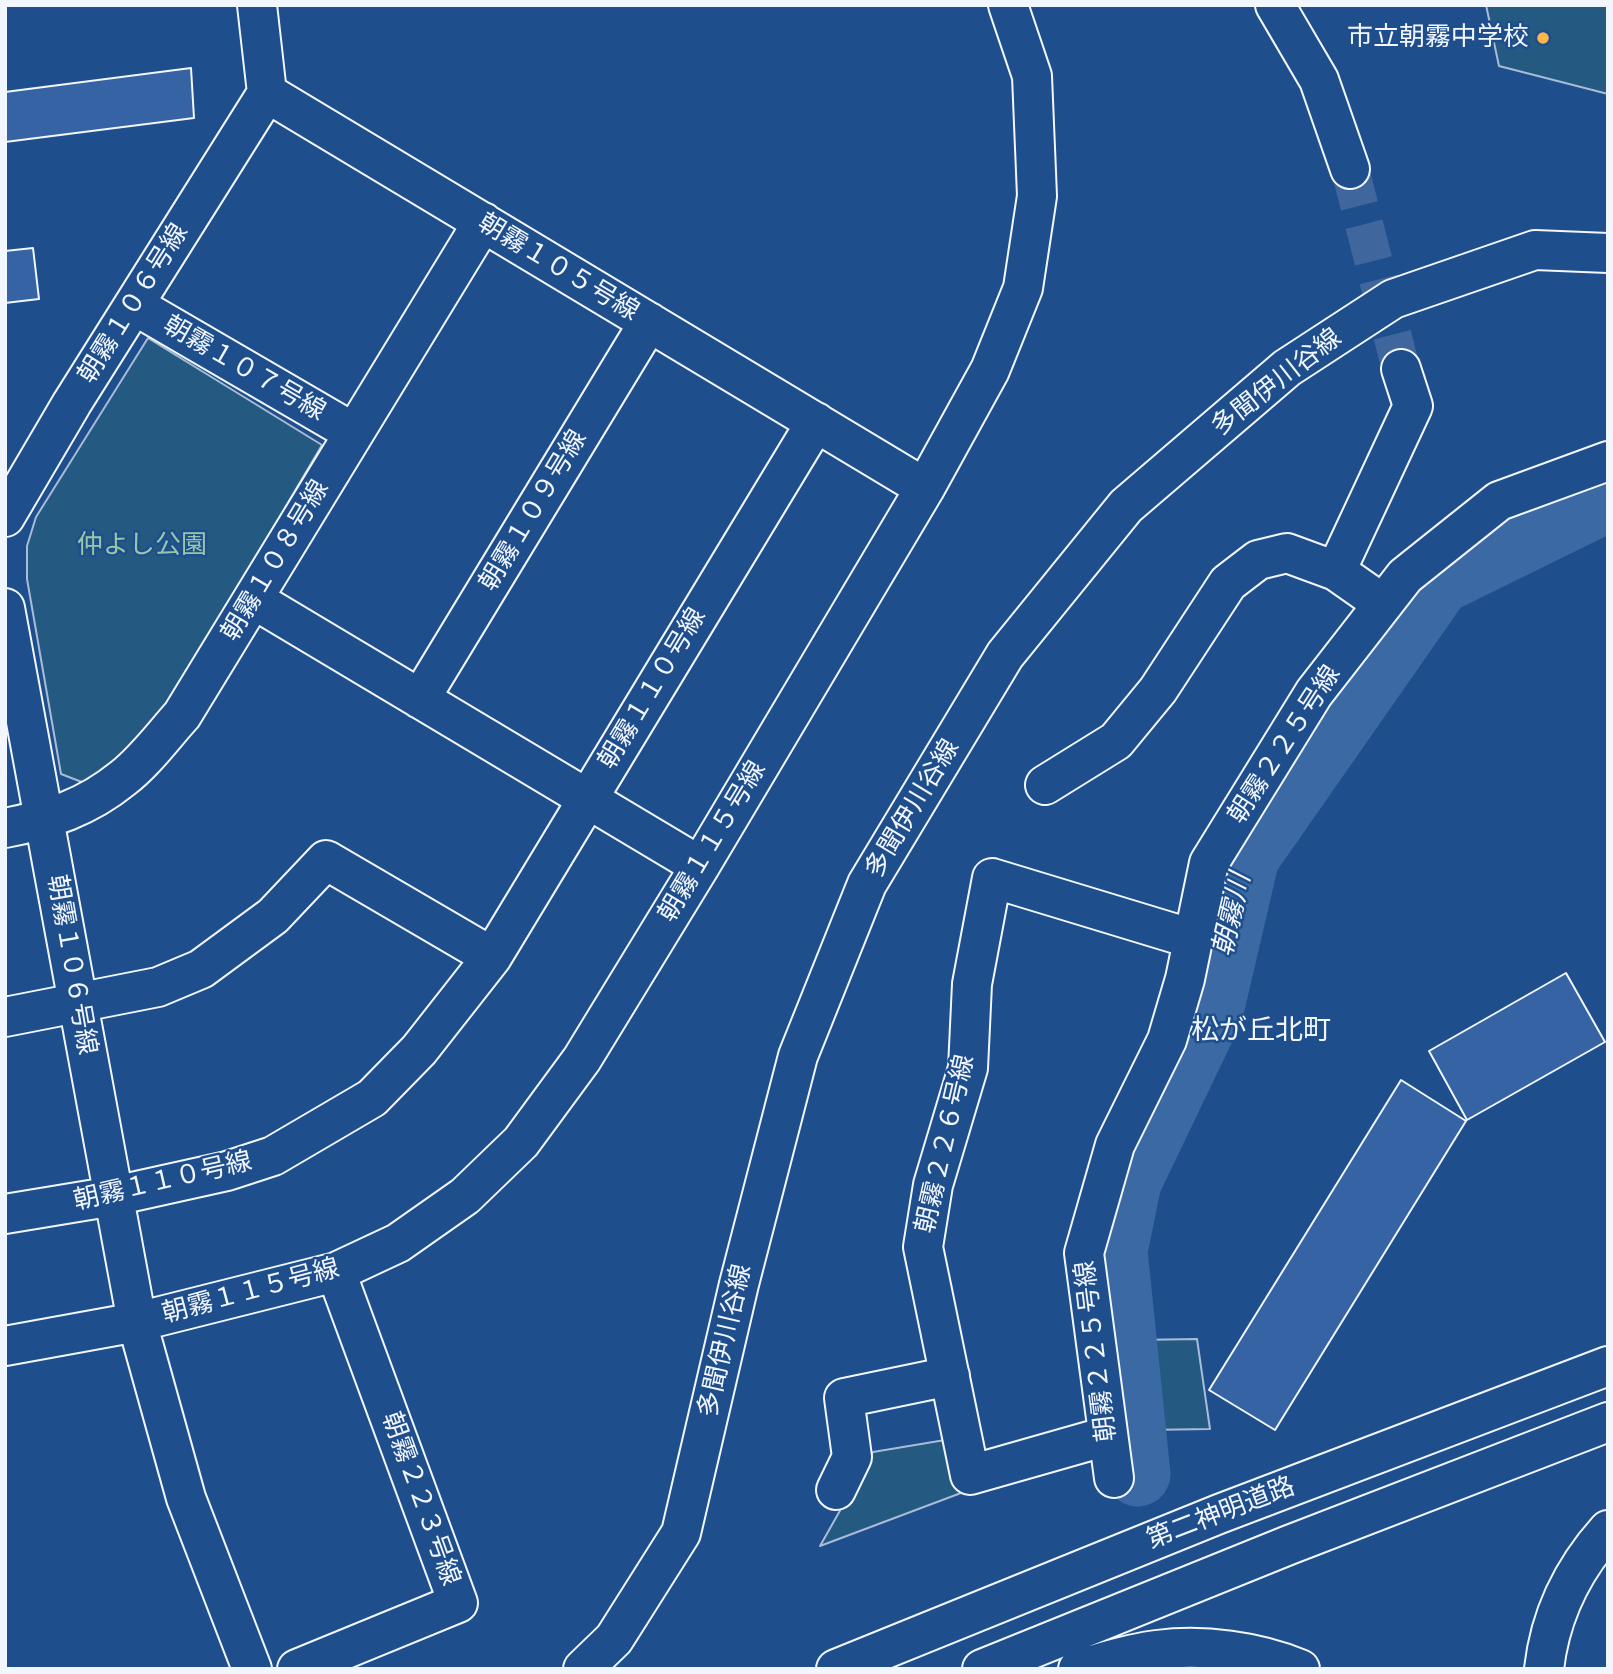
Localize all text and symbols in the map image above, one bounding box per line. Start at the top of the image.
place label: 市立朝霧中学校 [1347,22,1529,54]
marker: 市立朝霧中学校 [1535,30,1551,46]
street label: 朝霧１０５号線 [472,208,644,328]
street label: 朝霧１０６号線 [73,219,195,389]
street label: 朝霧１０７号線 [157,310,331,428]
street label: 多聞伊川谷線 [1206,323,1348,443]
street label: 朝霧１０９号線 [474,425,594,597]
street label: 朝霧１０８号線 [216,475,336,647]
park label: 仲よし公園 [77,530,207,562]
street label: 朝霧１１０号線 [593,603,713,775]
street label: 朝霧２２５号線 [1222,660,1348,830]
street label: 多聞伊川谷線 [859,734,967,884]
street label: 朝霧１１５号線 [653,756,773,928]
water label: 朝霧川 [1207,870,1259,960]
street label: 朝霧１０６号線 [40,873,102,1057]
district label: 松が丘北町 [1191,1015,1331,1049]
street label: 朝霧２２６号線 [910,1052,982,1236]
street label: 朝霧１１０号線 [71,1146,255,1218]
street label: 朝霧１１５号線 [159,1253,343,1331]
street label: 朝霧２２５号線 [1070,1259,1124,1443]
street label: 多聞伊川谷線 [693,1261,759,1421]
street label: 朝霧２２３号線 [374,1408,466,1590]
street label: 第二神明道路 [1143,1471,1299,1557]

